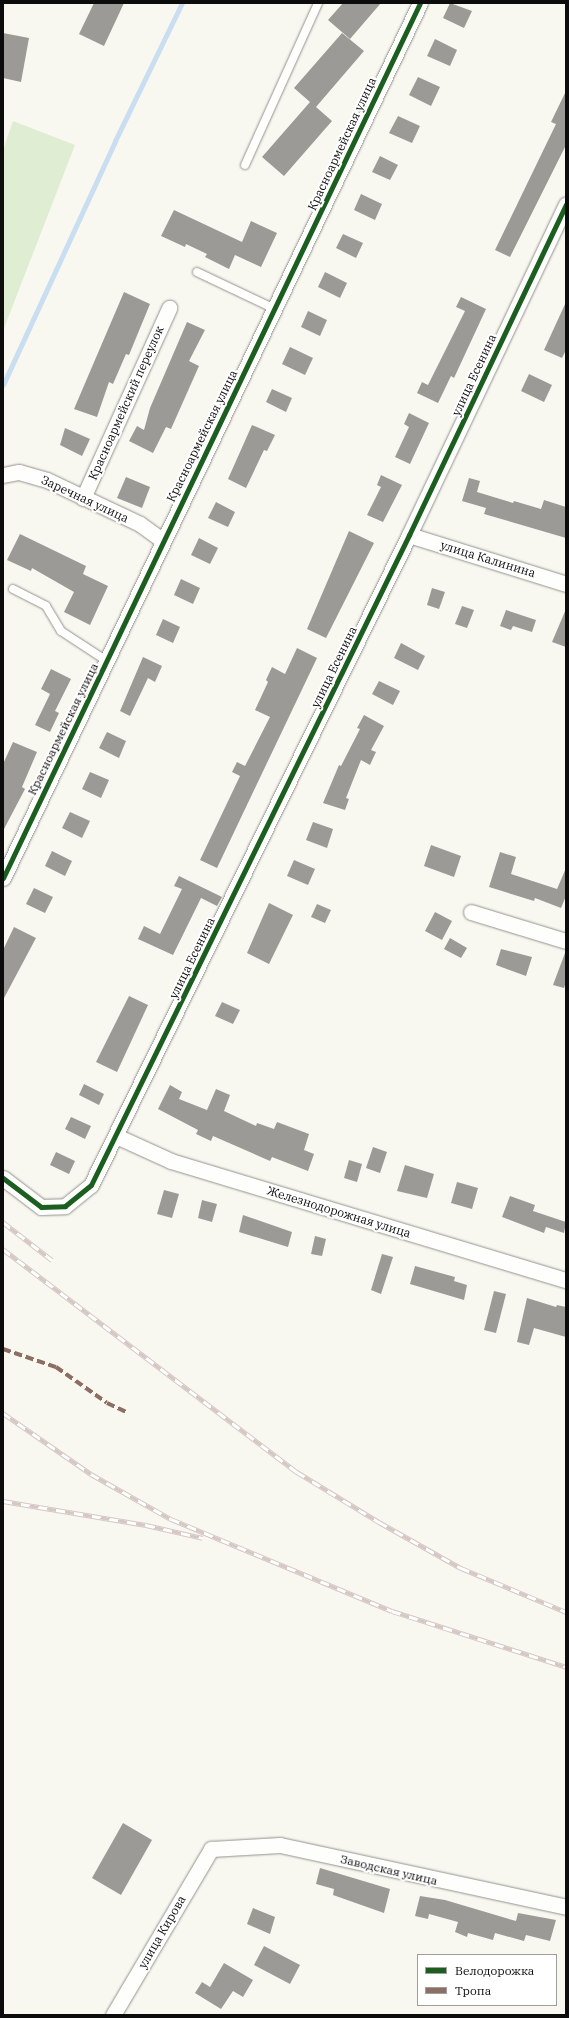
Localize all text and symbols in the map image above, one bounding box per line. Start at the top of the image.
street label: Красноармейская улица [305,75,379,213]
street label: Красноармейский переулок [85,324,167,482]
street label: улица Есенина [449,332,499,418]
street label: Красноармейская улица [164,368,240,504]
street label: Заречная улица [39,472,131,526]
street label: улица Калинина [439,538,537,580]
street label: улица Есенина [308,624,360,710]
street label: Красноармейская улица [25,661,101,797]
street label: улица Есенина [166,915,218,1001]
street label: Железнодорожная улица [265,1183,413,1241]
street label: Заводская улица [339,1852,439,1888]
street label: улица Кирова [135,1893,189,1971]
legend [417,1954,557,2006]
text: Велодорожка [455,1963,534,1978]
text: Тропа [455,1983,491,1998]

